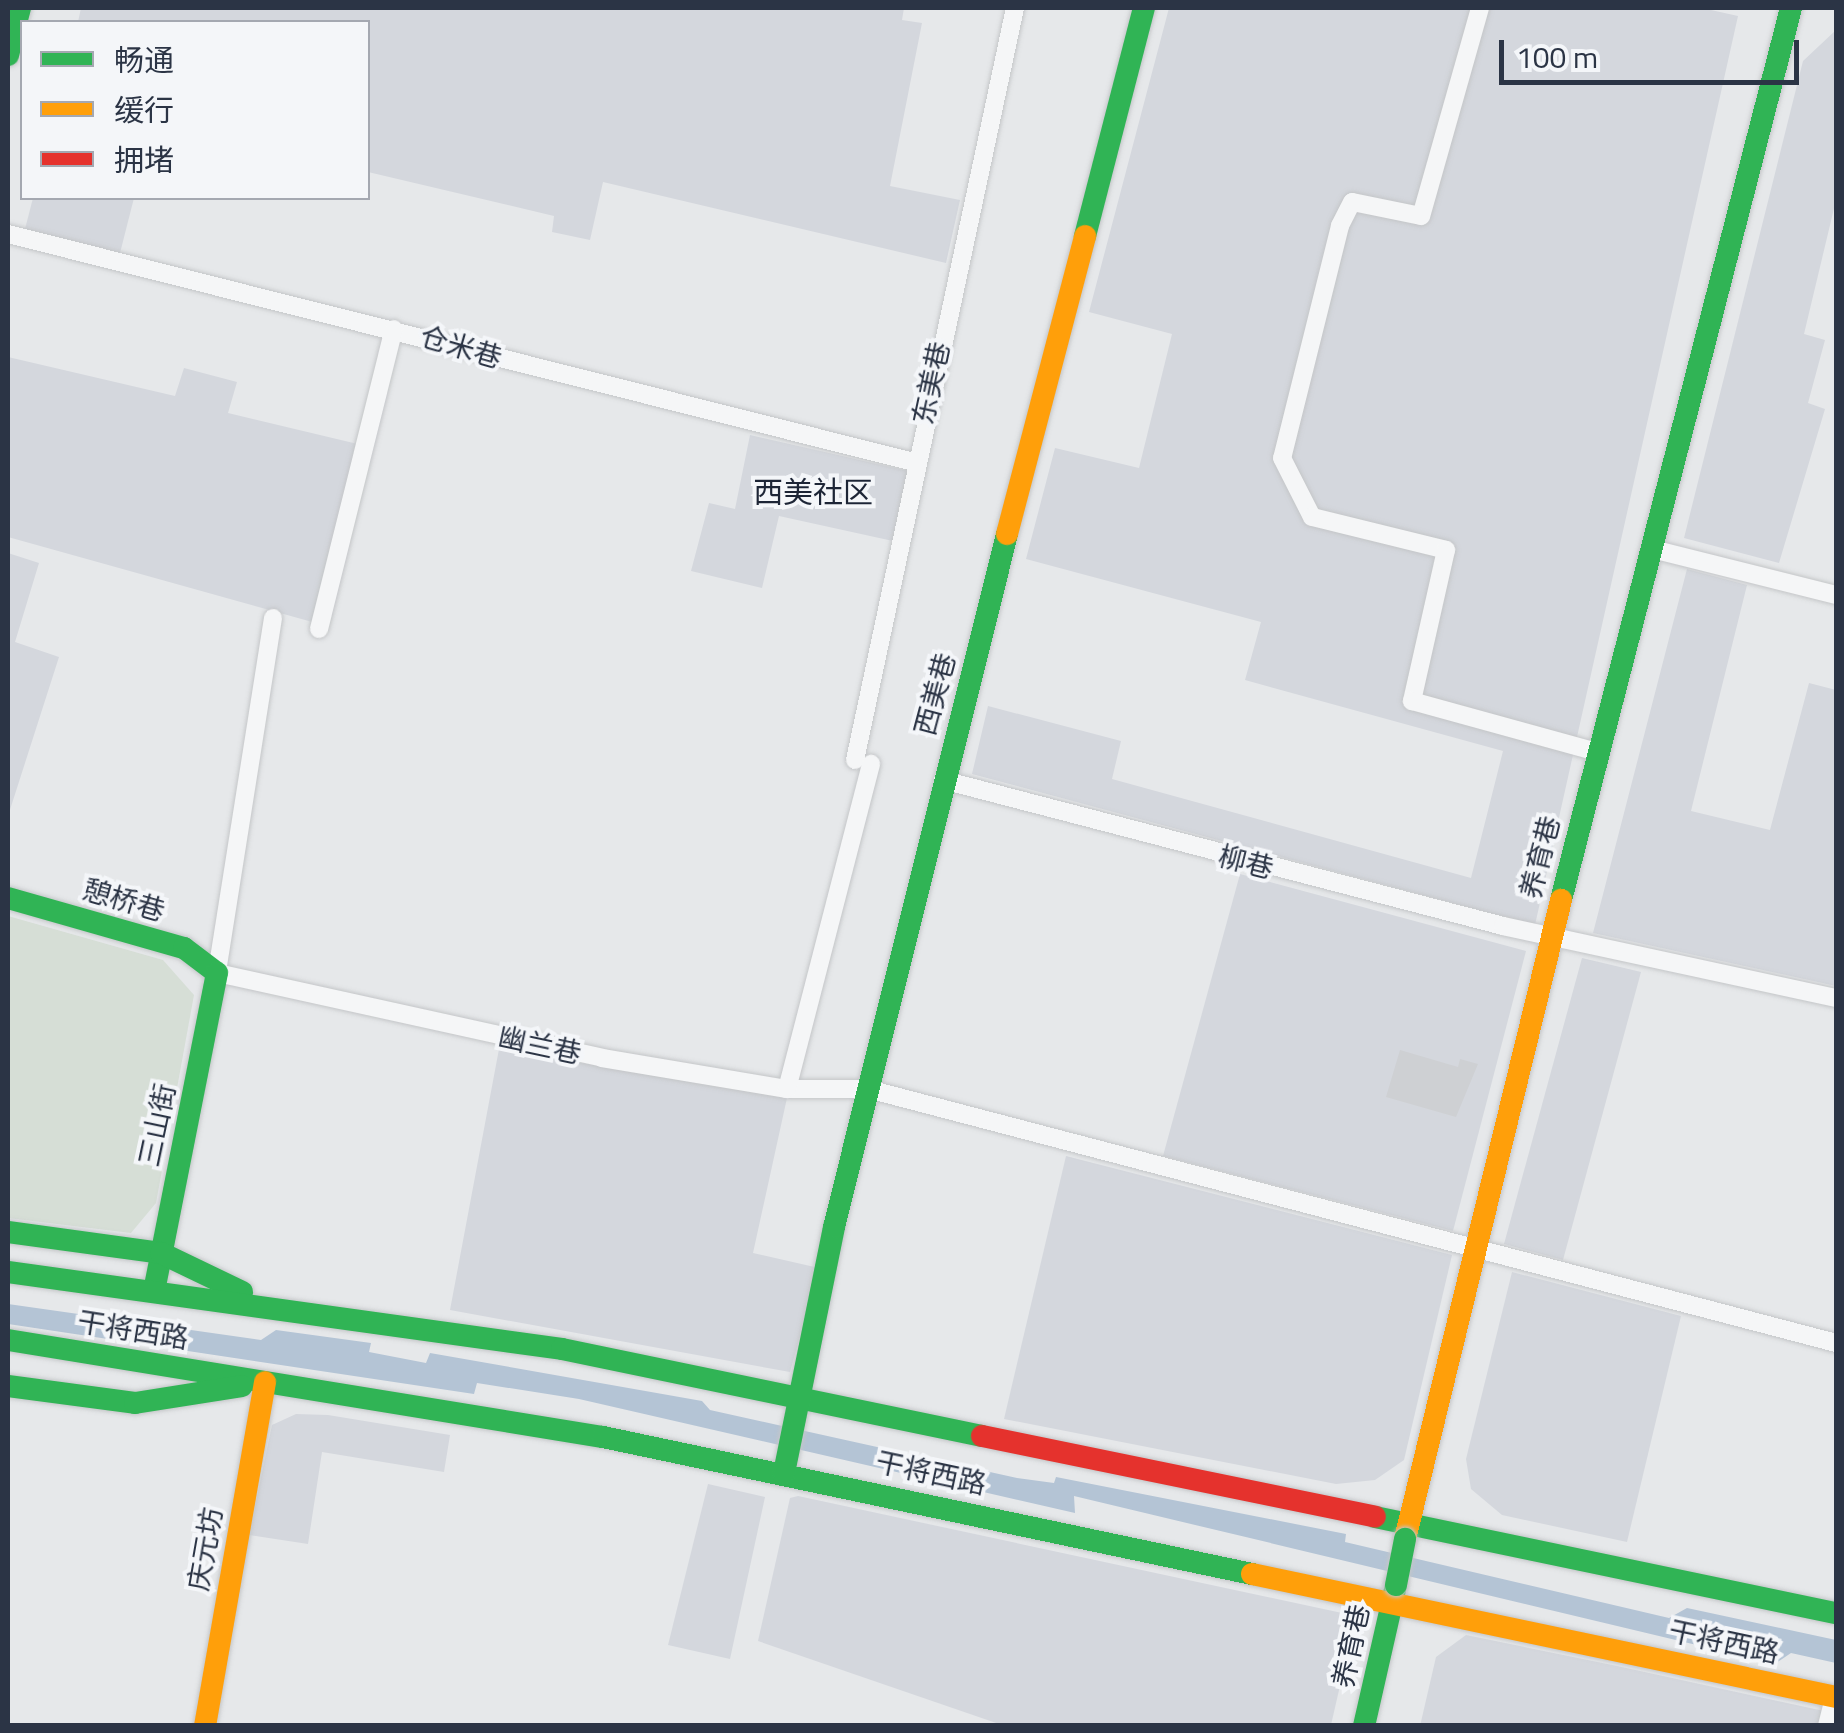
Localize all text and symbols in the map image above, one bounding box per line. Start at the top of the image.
legend [20,20,370,200]
scale bar [1504,20,1804,82]
text: 100 m [1516,34,1598,80]
text: 畅通 [114,37,174,83]
text: 缓行 [114,87,174,133]
text: 拥堵 [114,137,174,183]
street label: 仓米巷 [416,319,506,375]
street label: 东美巷 [906,338,956,428]
district label: 西美社区 [753,474,873,510]
street label: 西美巷 [908,649,962,739]
street label: 养育巷 [1514,812,1566,902]
street label: 柳巷 [1215,839,1277,885]
street label: 憩桥巷 [79,872,169,928]
street label: 幽兰巷 [495,1020,585,1070]
street label: 三山街 [132,1080,182,1170]
street label: 干将西路 [75,1305,191,1355]
street label: 干将西路 [873,1445,989,1501]
street label: 庆元坊 [181,1505,229,1593]
street label: 养育巷 [1326,1601,1376,1691]
street label: 干将西路 [1666,1614,1782,1670]

